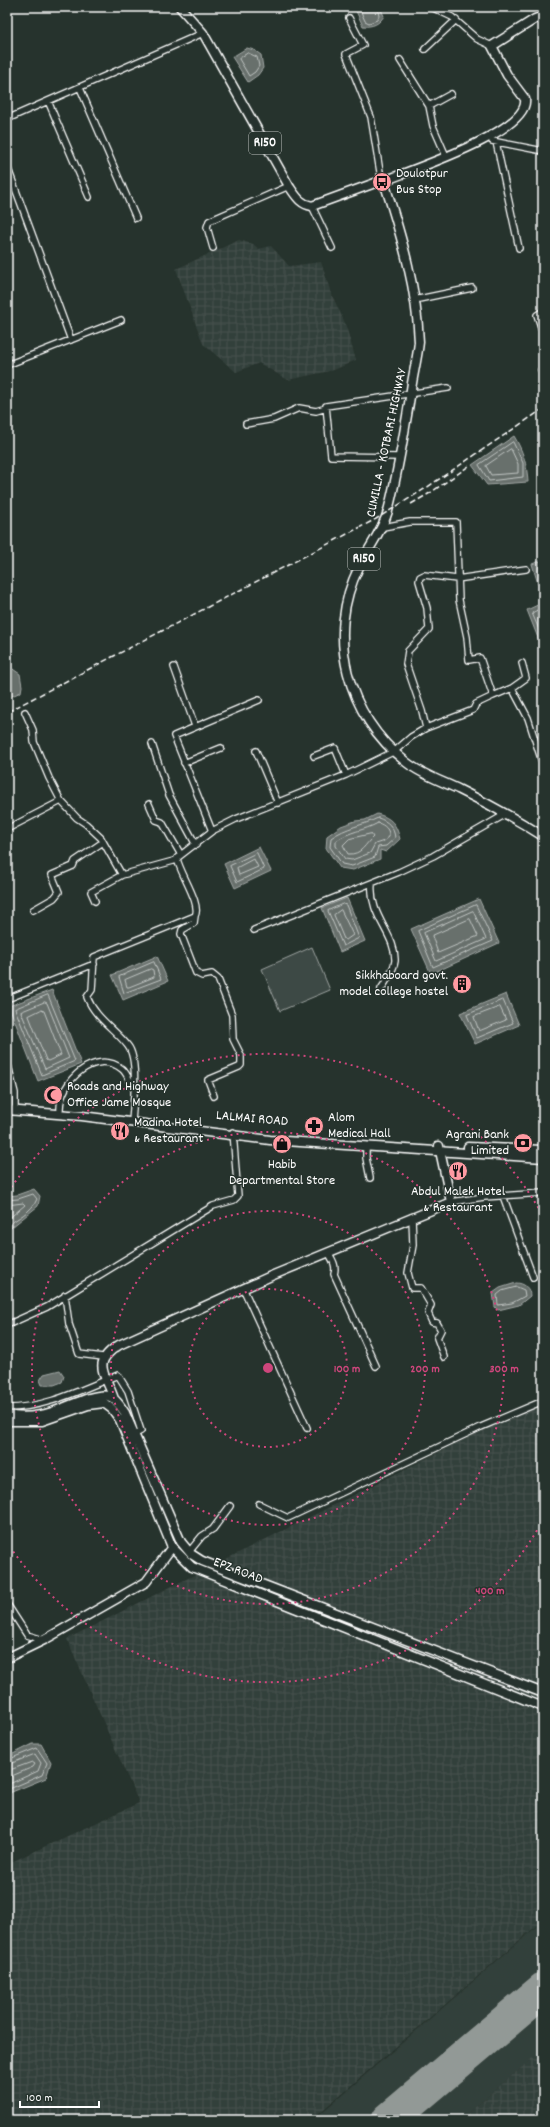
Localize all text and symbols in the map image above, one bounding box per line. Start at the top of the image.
road number: R150 [249,132,281,154]
place label: Doulotpur Bus Stop [396,164,449,200]
bus stop icon: Doulotpur Bus Stop [371,171,393,193]
street label: CUMILLA - KOTBARI HIGHWAY [361,366,413,519]
road number: R150 [348,548,380,570]
place label: Sikkhaboard govt. model college hostel [340,966,449,1002]
building icon: Sikkhaboard govt. model college hostel [451,973,473,995]
place label: Roads and Highway Office Jame Mosque [67,1077,171,1113]
mosque icon: Roads and Highway Office Jame Mosque [42,1084,64,1106]
street label: LALMAI ROAD [215,1106,289,1132]
place label: Alom Medical Hall [328,1108,391,1144]
place label: Madina Hotel & Restaurant [134,1113,203,1149]
pharmacy icon: Alom Medical Hall [303,1115,325,1137]
restaurant icon: Madina Hotel & Restaurant [109,1120,131,1142]
place label: Agrani Bank Limited [446,1125,509,1161]
bank icon: Agrani Bank Limited [512,1132,534,1154]
shop icon: Habib Departmental Store [271,1133,293,1155]
place label: Habib Departmental Store [229,1155,335,1191]
restaurant icon: Abdul Malek Hotel & Restaurant [447,1160,469,1182]
place label: Abdul Malek Hotel & Restaurant [411,1182,506,1218]
centre of rings [261,1361,275,1375]
text: 100 m [334,1361,360,1378]
text: 200 m [410,1361,440,1378]
text: 300 m [489,1361,519,1378]
street label: EPZ ROAD [210,1552,266,1590]
text: 400 m [475,1583,505,1600]
scale bar [20,2083,99,2109]
text: 100 m [26,2090,53,2107]

